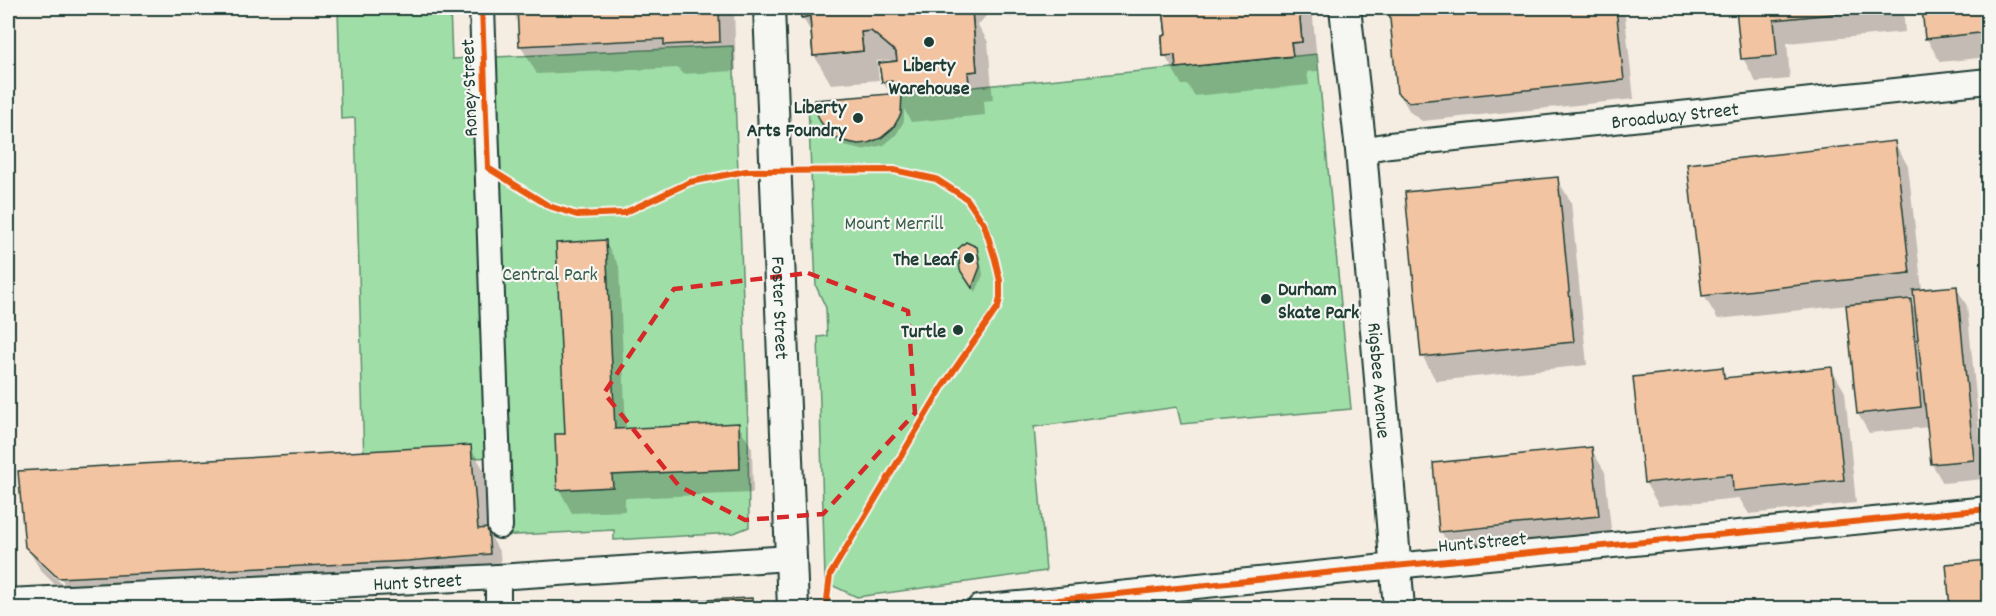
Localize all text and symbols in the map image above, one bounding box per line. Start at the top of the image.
marker: Liberty Warehouse [922,35,936,49]
street label: Roney Street [455,38,487,137]
place label: Liberty Warehouse [889,53,970,104]
place label: Liberty Arts Foundry [747,95,847,146]
street label: Broadway Street [1610,97,1741,138]
marker: Liberty Arts Foundry [851,111,865,125]
park label: Mount Merrill [845,211,944,239]
place label: The Leaf [893,247,958,275]
marker: The Leaf [962,251,976,265]
street label: Foster Street [762,256,794,360]
park label: Central Park [502,262,598,290]
place label: Durham Skate Park [1278,277,1359,328]
marker: Durham Skate Park [1259,292,1273,306]
place label: Turtle [901,319,946,347]
street label: Rigsbee Avenue [1358,321,1396,440]
marker: Turtle [951,323,965,337]
street label: Hunt Street [1437,526,1528,562]
street label: Hunt Street [373,568,463,600]

